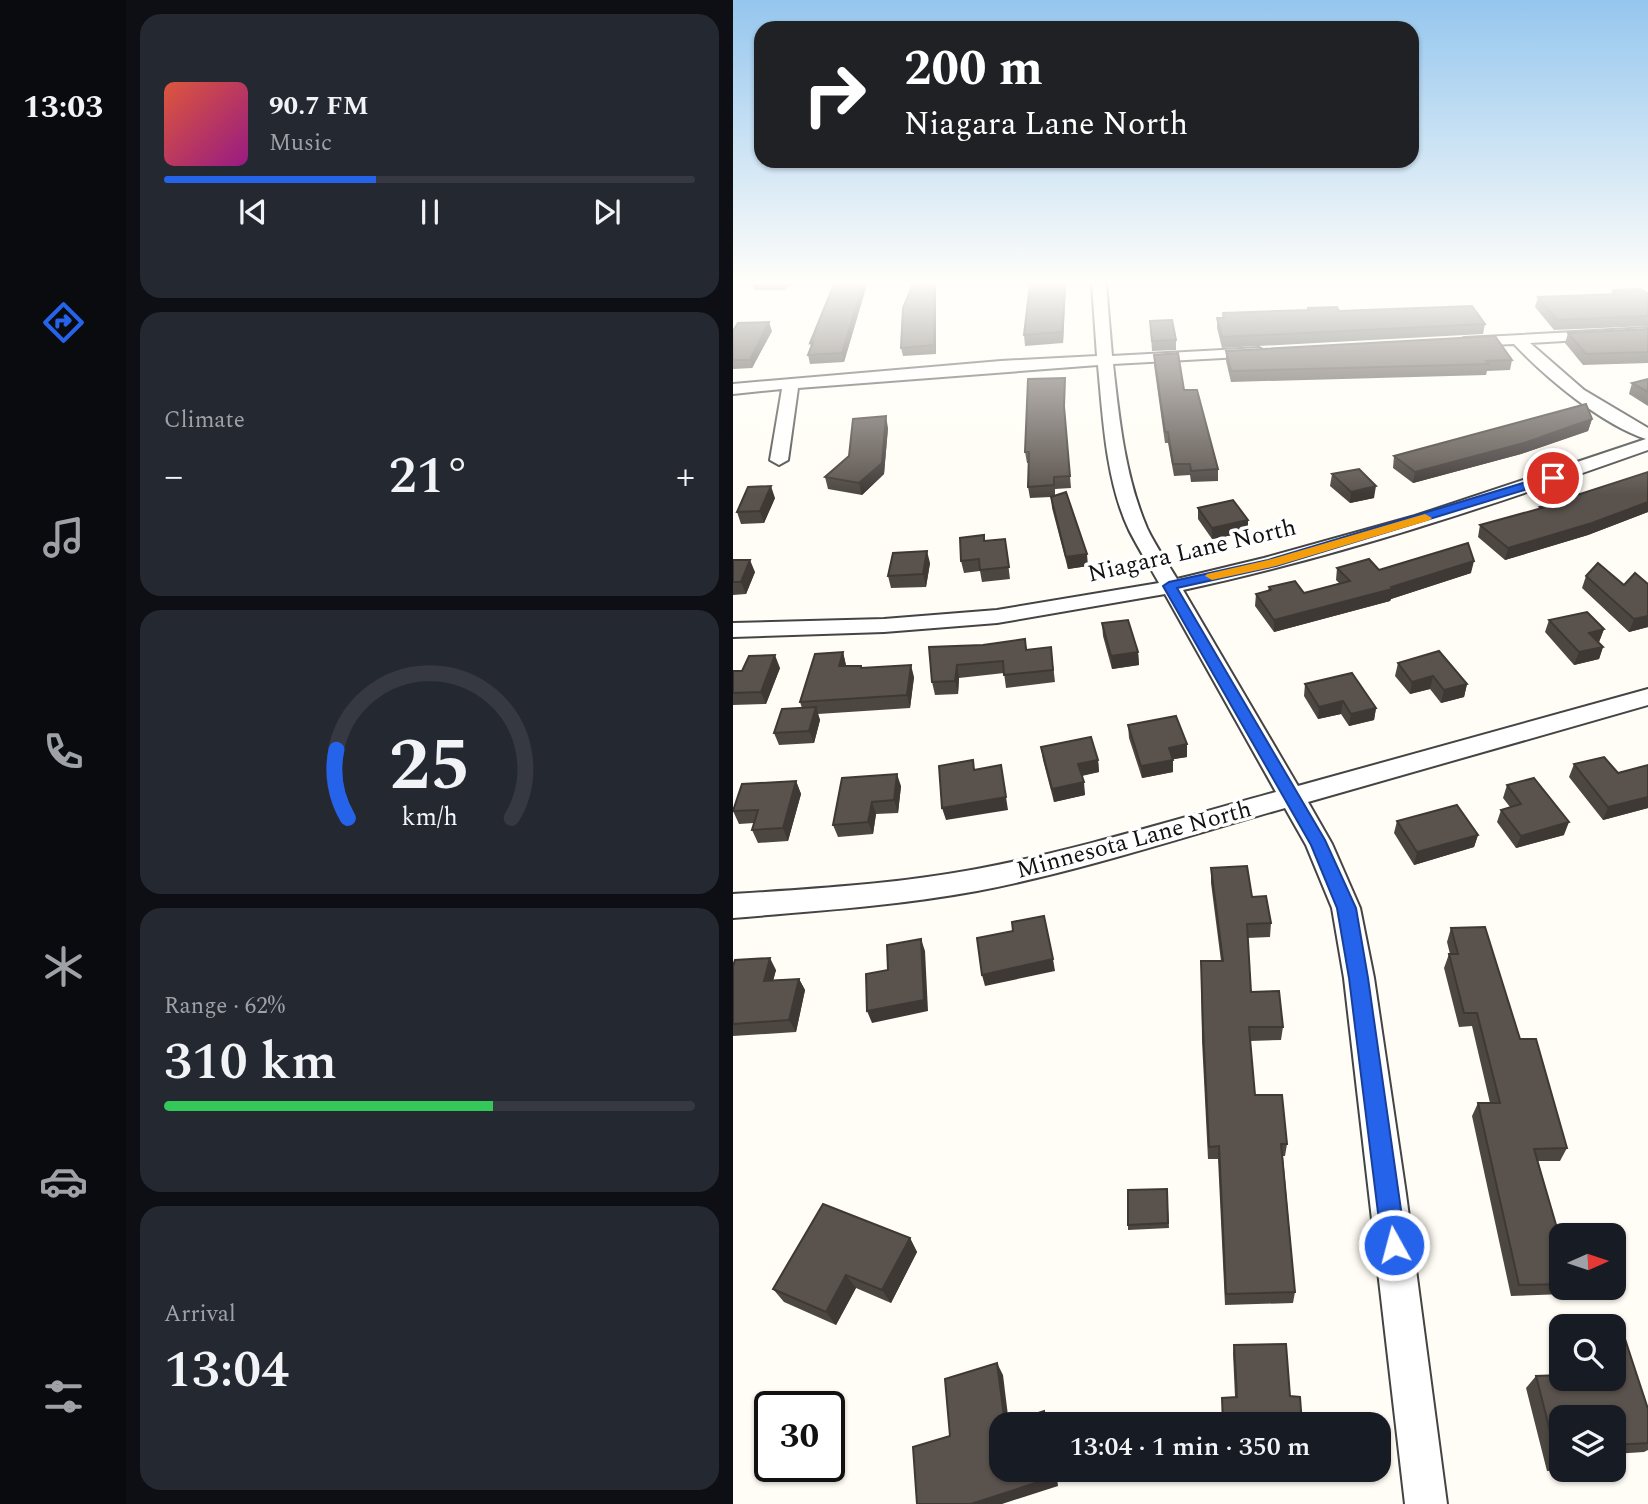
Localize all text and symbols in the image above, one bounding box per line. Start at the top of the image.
text: 200 m [904,32,1043,107]
icon: right [789,49,880,140]
text: 13:03 [23,83,103,132]
text: 90.7 FM [269,86,369,126]
text: Niagara Lane North [904,100,1188,149]
text: Music [269,126,332,161]
icon: previous [234,193,272,231]
icon: pause [411,193,449,231]
icon: next [588,193,626,231]
icon: directions [39,298,88,347]
text: Climate [164,403,245,438]
text: 21° [389,437,470,516]
text: − [164,448,183,506]
text: + [676,448,695,506]
pin [1523,448,1583,508]
icon: arrive [1534,459,1572,497]
street label: Niagara Lane North [1084,509,1300,592]
icon: music [39,513,88,562]
text: 25 [389,711,470,822]
icon: phone [39,727,88,776]
street label: Minnesota Lane North [1012,791,1256,889]
text: km/h [401,799,458,837]
icon: climate [39,942,88,991]
text: Range · 62% [164,989,285,1024]
text: 310 km [164,1023,337,1102]
icon: car [39,1157,88,1206]
position arrow [1357,1208,1431,1282]
north arrow [1549,1223,1625,1300]
map controls [1549,1223,1626,1482]
text: Arrival [164,1297,236,1332]
button: search [1549,1314,1626,1391]
text: 13:04 [164,1331,289,1410]
icon: filters [39,1372,88,1421]
speed limit sign: 30 [754,1391,845,1482]
button: layers [1549,1405,1626,1482]
text: 13:04 · 1 min · 350 m [1070,1427,1310,1467]

